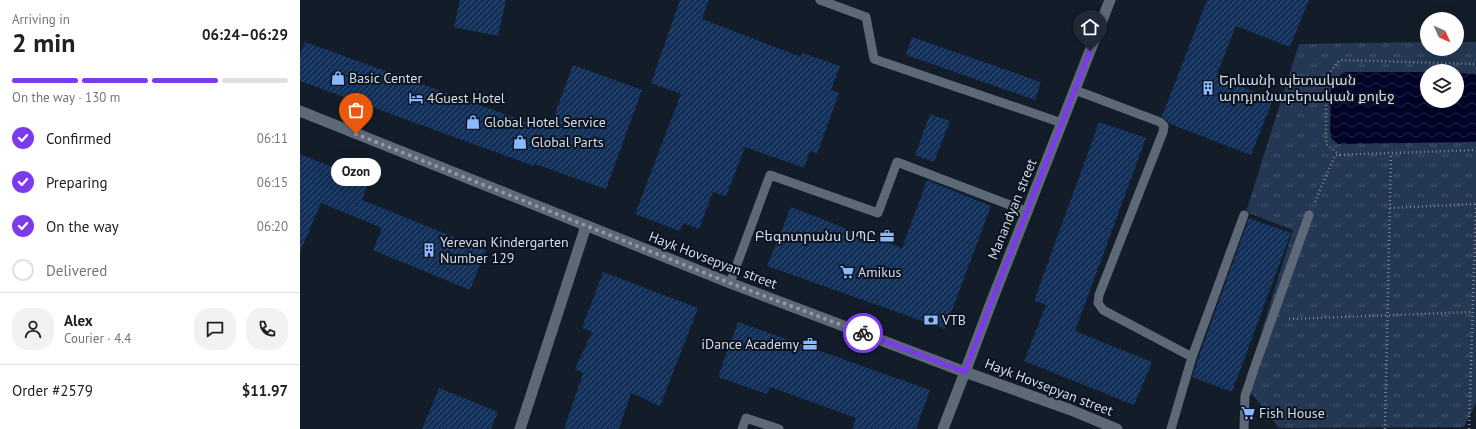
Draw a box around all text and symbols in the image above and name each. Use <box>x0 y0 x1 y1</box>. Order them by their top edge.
pin <box>1073 10 1107 51</box>
text: Arriving in <box>12 11 70 28</box>
north arrow <box>1420 12 1464 56</box>
map controls <box>1420 12 1464 108</box>
icon: home <box>1079 16 1101 38</box>
text: 06:24–06:29 <box>202 25 288 44</box>
text: 2 min <box>12 26 75 59</box>
button: layers <box>1420 64 1464 108</box>
place label: Basic Center <box>349 69 422 87</box>
shop icon: Basic Center <box>330 70 346 86</box>
place label: Երևանի պետական արդյունաբերական քոլեջ <box>1219 71 1394 105</box>
building icon: Երևանի պետական արդյունաբերական քոլեջ <box>1200 80 1216 96</box>
text: On the way · 130 m <box>12 89 120 106</box>
place label: 4Guest Hotel <box>427 89 505 107</box>
hotel icon: 4Guest Hotel <box>408 90 424 106</box>
pin <box>339 93 373 134</box>
icon: bag <box>345 99 367 121</box>
place label: Global Hotel Service <box>484 113 606 131</box>
shop icon: Global Hotel Service <box>465 114 481 130</box>
icon: check <box>12 127 34 149</box>
text: Confirmed <box>46 129 111 148</box>
text: 06:11 <box>257 130 288 147</box>
place label: Global Parts <box>531 133 604 151</box>
shop icon: Global Parts <box>512 134 528 150</box>
street label: Manandyan street <box>984 156 1040 262</box>
callout: Ozon <box>331 158 381 186</box>
text: Ozon <box>342 163 370 180</box>
icon: check <box>12 171 34 193</box>
text: Preparing <box>46 173 108 192</box>
text: 06:15 <box>257 174 288 191</box>
icon: check <box>12 215 34 237</box>
text: On the way <box>46 217 119 236</box>
text: 06:20 <box>257 218 288 235</box>
street label: Hayk Hovsepyan street <box>646 227 780 293</box>
place label: Բեգոտրանս ՍՊԸ <box>755 227 876 245</box>
office icon: Բեգոտրանս ՍՊԸ <box>879 228 895 244</box>
place label: Yerevan Kindergarten Number 129 <box>440 233 569 267</box>
building icon: Yerevan Kindergarten Number 129 <box>421 242 437 258</box>
text: Delivered <box>46 261 107 280</box>
place label: Amikus <box>858 263 902 281</box>
supermarket icon: Amikus <box>839 264 855 280</box>
button: person <box>12 308 54 350</box>
button: chat <box>194 308 236 350</box>
button: phone <box>246 308 288 350</box>
text: Alex <box>64 311 93 330</box>
place label: VTB <box>941 311 966 329</box>
bank icon: VTB <box>923 312 939 328</box>
courier <box>843 313 883 353</box>
icon: bike <box>852 322 874 344</box>
text: Courier · 4.4 <box>64 330 131 347</box>
place label: iDance Academy <box>701 335 799 353</box>
office icon: iDance Academy <box>802 336 818 352</box>
street label: Hayk Hovsepyan street <box>982 354 1116 420</box>
text: Order #2579 <box>12 381 93 400</box>
text: $11.97 <box>242 381 288 400</box>
place label: Fish House <box>1259 404 1325 422</box>
supermarket icon: Fish House <box>1240 405 1256 421</box>

